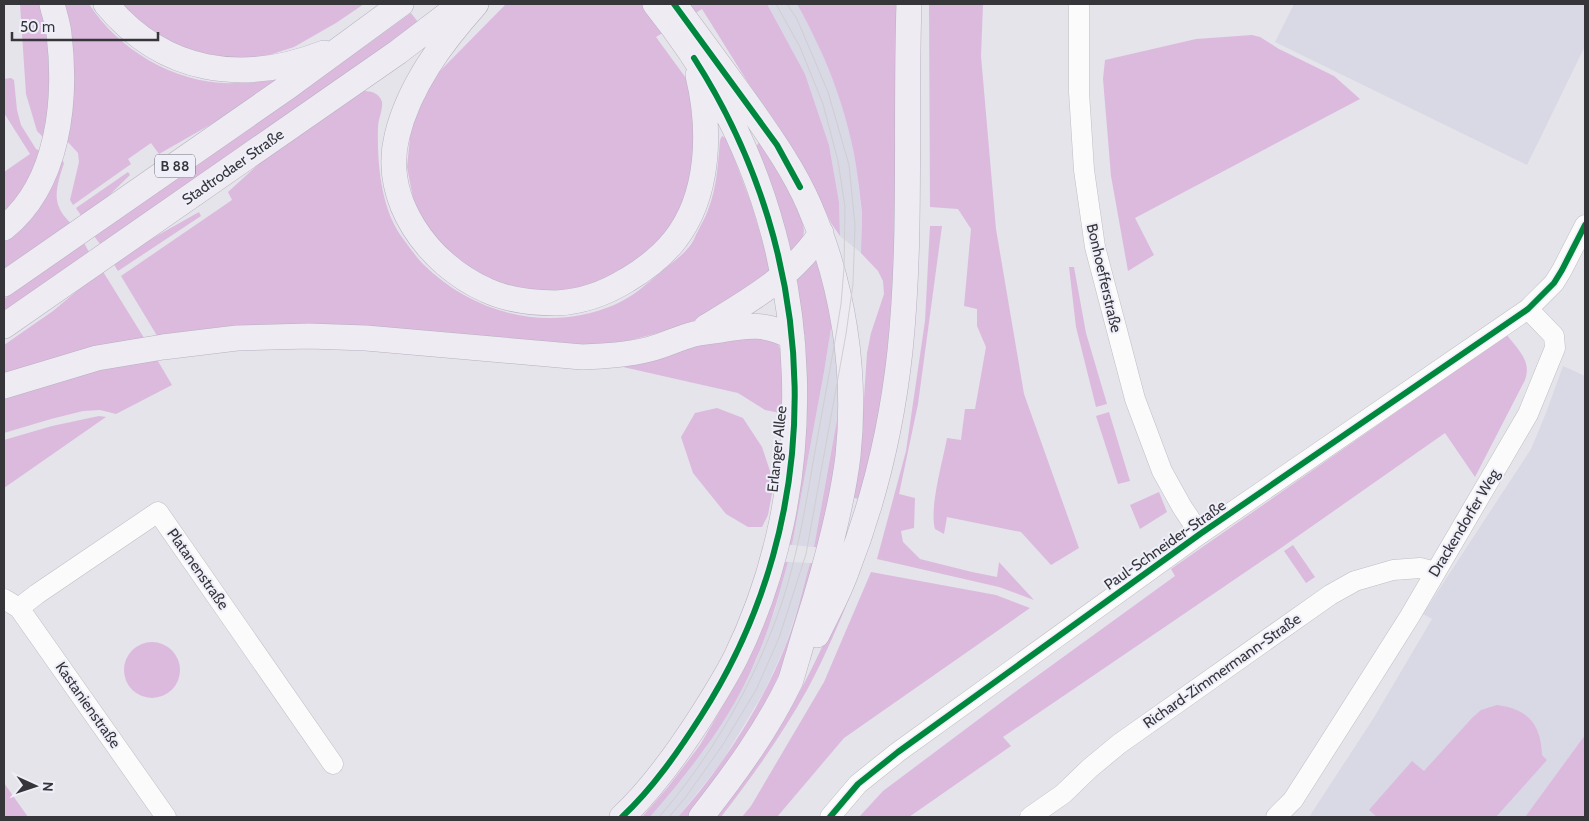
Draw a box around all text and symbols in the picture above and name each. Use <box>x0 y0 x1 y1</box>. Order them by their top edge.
scale bar <box>12 10 159 42</box>
text: 50 m <box>20 18 55 36</box>
street label: Stadtrodaer Straße <box>179 125 288 209</box>
road number: B 88 <box>155 154 195 178</box>
street label: Bonhoefferstraße <box>1083 222 1125 335</box>
street label: Erlanger Allee <box>764 405 791 493</box>
street label: Drackendorfer Weg <box>1425 465 1504 580</box>
street label: Paul-Schneider-Straße <box>1101 496 1230 594</box>
street label: Platanenstraße <box>163 525 233 613</box>
street label: Richard-Zimmermann-Straße <box>1140 609 1305 732</box>
street label: Kastanienstraße <box>52 658 125 752</box>
north arrow <box>10 761 60 811</box>
text: N <box>39 781 57 792</box>

